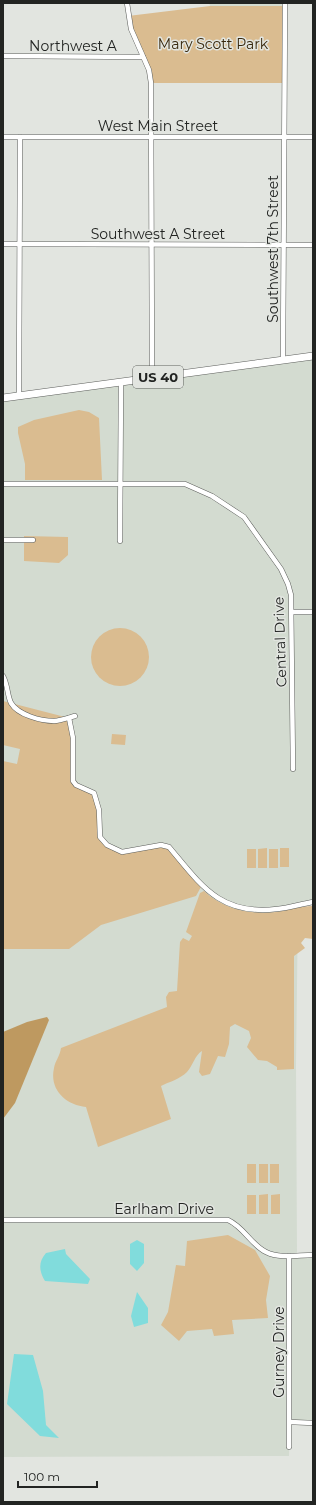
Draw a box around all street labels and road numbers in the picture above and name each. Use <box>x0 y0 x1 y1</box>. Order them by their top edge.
street label: Northwest A <box>29 37 118 55</box>
street label: West Main Street <box>98 117 218 135</box>
street label: Southwest 7th Street <box>264 175 282 323</box>
street label: Southwest A Street <box>91 225 226 243</box>
road number: US 40 <box>133 366 183 388</box>
street label: Central Drive <box>269 596 291 688</box>
street label: Earlham Drive <box>114 1200 214 1218</box>
street label: Gurney Drive <box>270 1306 288 1398</box>

